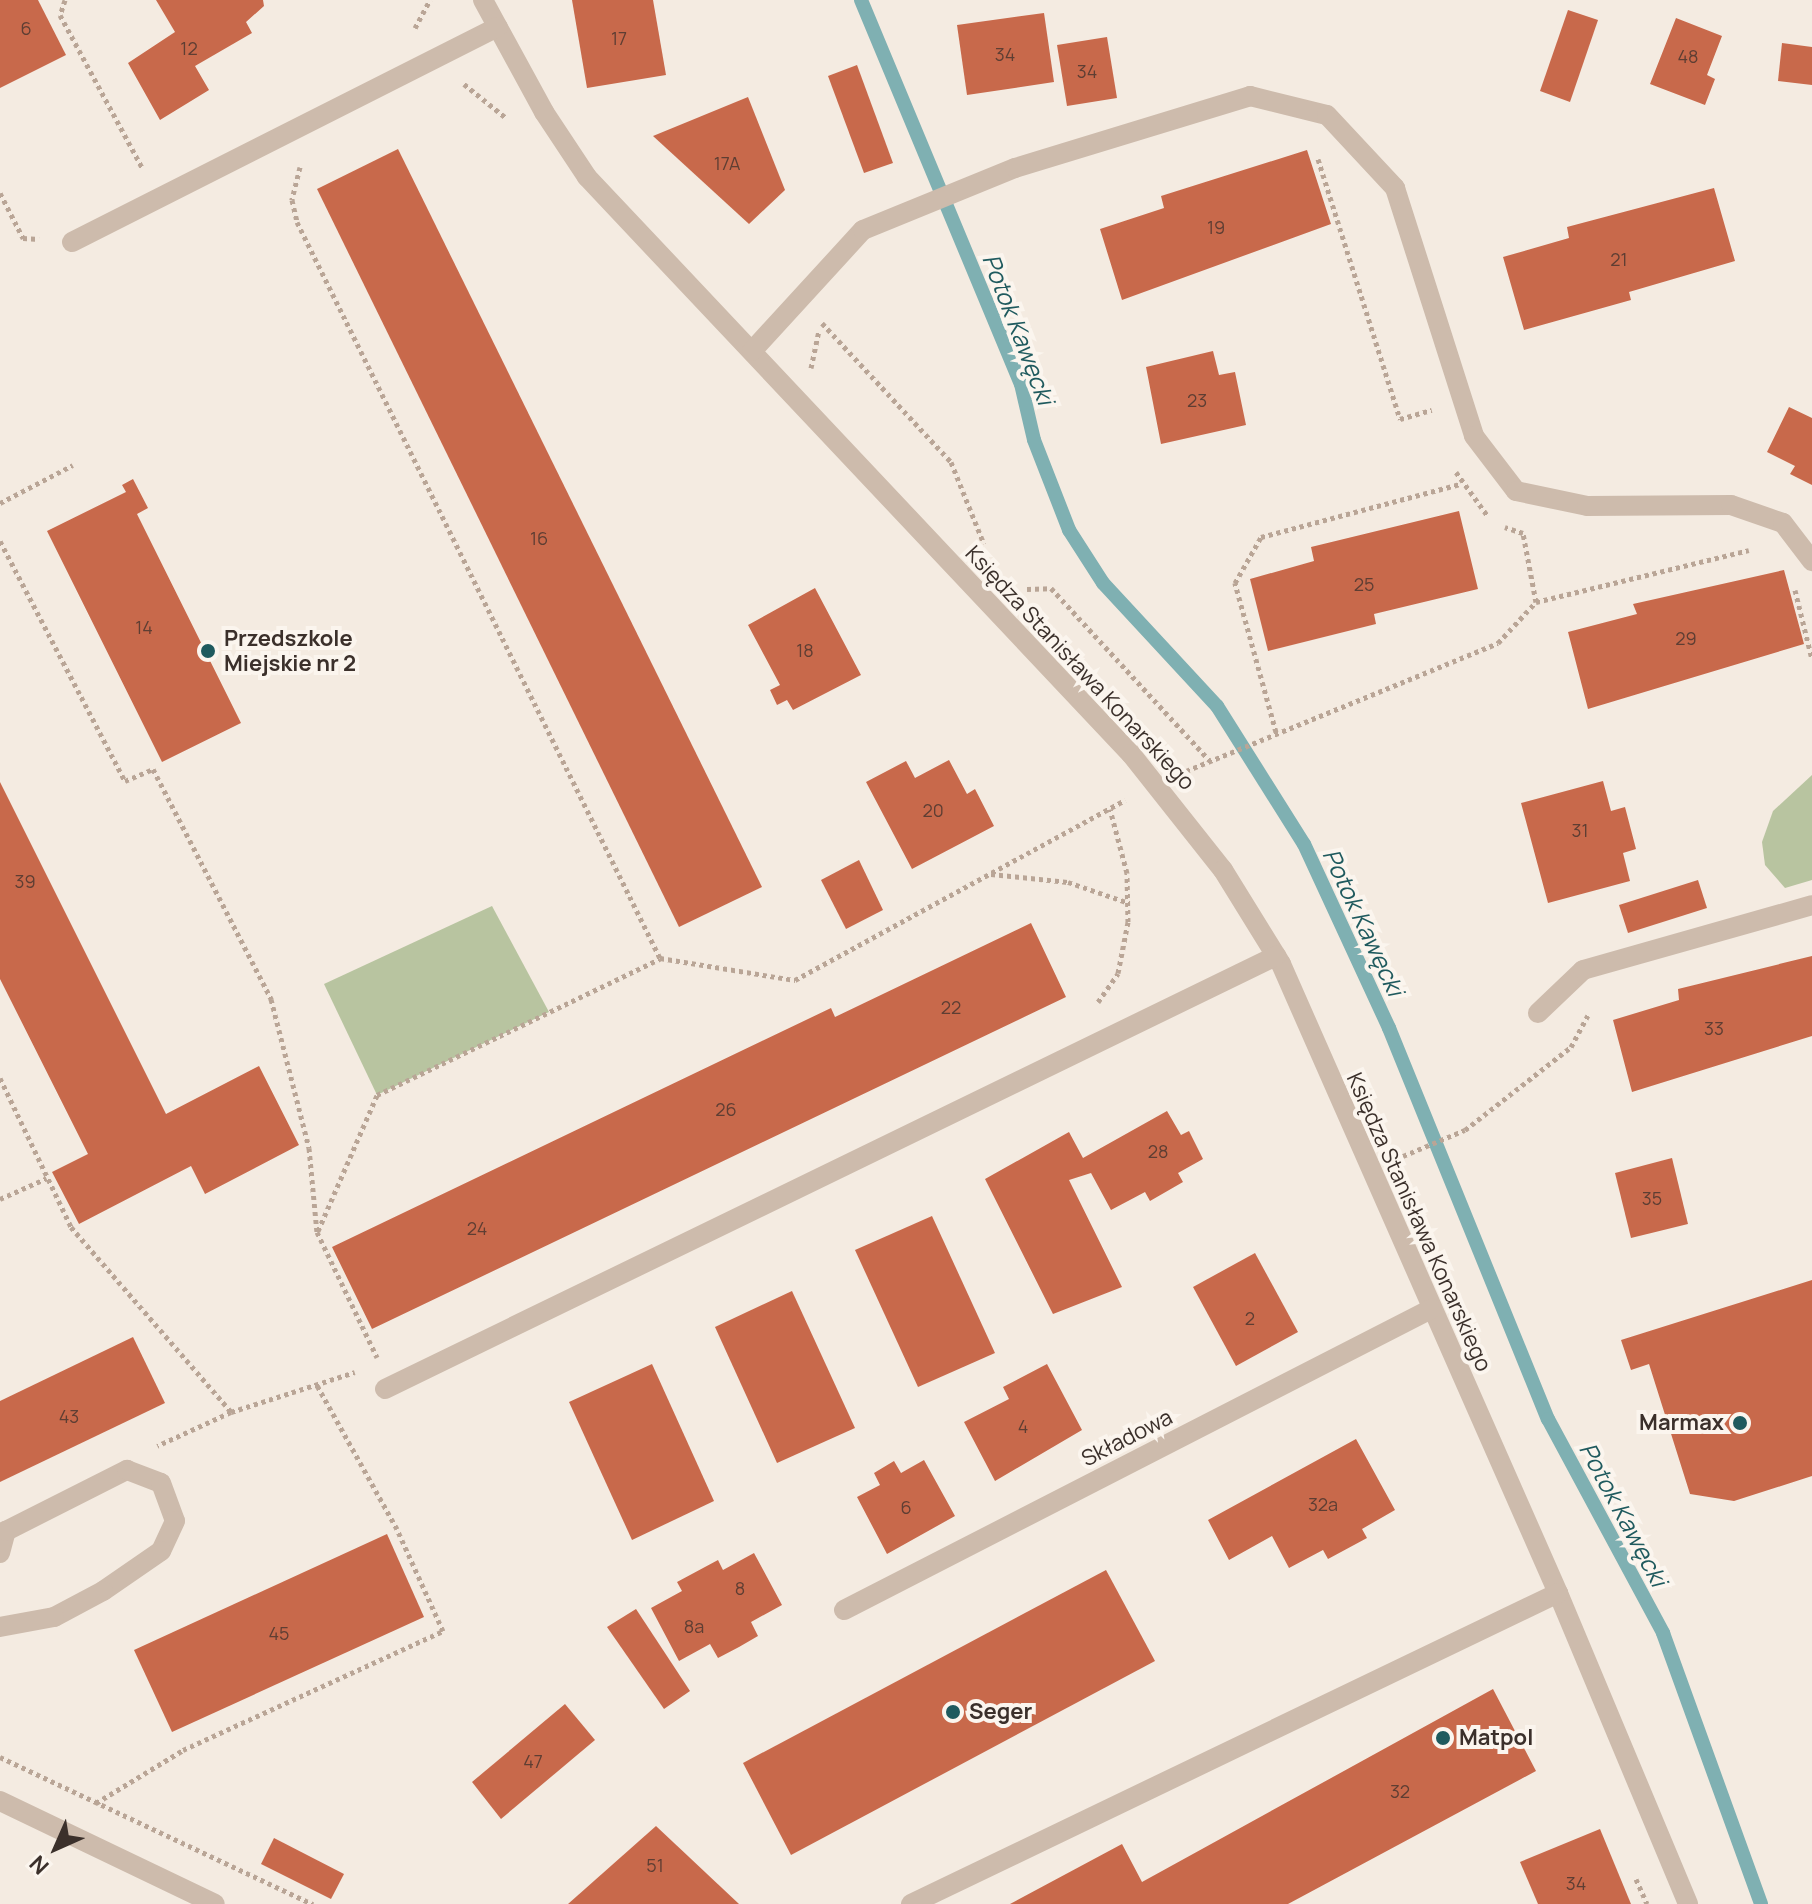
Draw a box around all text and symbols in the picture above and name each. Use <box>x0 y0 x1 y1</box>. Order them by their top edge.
house number: 6 <box>20 17 32 39</box>
house number: 17 <box>611 27 627 49</box>
house number: 12 <box>180 37 198 59</box>
house number: 34 <box>995 43 1015 65</box>
house number: 48 <box>1677 45 1699 67</box>
house number: 34 <box>1077 60 1097 82</box>
house number: 17A <box>714 152 740 174</box>
house number: 19 <box>1207 216 1225 238</box>
house number: 21 <box>1610 248 1628 270</box>
water label: Potok Kawęcki <box>977 250 1061 408</box>
house number: 23 <box>1187 389 1207 411</box>
house number: 16 <box>530 527 548 549</box>
street label: Księdza Stanisława Konarskiego <box>960 540 1200 796</box>
house number: 25 <box>1354 573 1374 595</box>
house number: 14 <box>135 616 153 638</box>
place label: Przedszkole Miejskie nr 2 <box>224 625 356 676</box>
house number: 29 <box>1675 627 1697 649</box>
house number: 18 <box>796 639 814 661</box>
marker: Przedszkole Miejskie nr 2 <box>199 642 217 660</box>
house number: 20 <box>922 799 944 821</box>
house number: 31 <box>1572 819 1588 841</box>
water label: Potok Kawęcki <box>1317 844 1411 1000</box>
house number: 39 <box>14 870 36 892</box>
house number: 22 <box>941 996 961 1018</box>
house number: 33 <box>1704 1017 1724 1039</box>
street label: Księdza Stanisława Konarskiego <box>1341 1069 1497 1375</box>
house number: 26 <box>715 1098 737 1120</box>
house number: 28 <box>1148 1140 1168 1162</box>
house number: 35 <box>1642 1187 1662 1209</box>
house number: 24 <box>467 1217 487 1239</box>
house number: 2 <box>1245 1307 1255 1329</box>
street label: Składowa <box>1077 1404 1177 1472</box>
house number: 43 <box>59 1405 79 1427</box>
place label: Marmax <box>1639 1410 1724 1436</box>
marker: Marmax <box>1731 1414 1749 1432</box>
house number: 4 <box>1018 1415 1028 1437</box>
water label: Potok Kawęcki <box>1574 1437 1674 1591</box>
house number: 32a <box>1308 1493 1338 1515</box>
house number: 6 <box>900 1496 912 1518</box>
house number: 8 <box>735 1577 745 1599</box>
house number: 8a <box>684 1615 704 1637</box>
house number: 45 <box>268 1622 290 1644</box>
place label: Seger <box>969 1699 1032 1725</box>
marker: Seger <box>944 1703 962 1721</box>
place label: Matpol <box>1459 1725 1533 1751</box>
marker: Matpol <box>1434 1729 1452 1747</box>
house number: 47 <box>523 1750 543 1772</box>
house number: 32 <box>1390 1780 1410 1802</box>
north arrow <box>16 1808 96 1888</box>
text: N <box>23 1849 55 1881</box>
house number: 51 <box>646 1854 664 1876</box>
house number: 34 <box>1566 1872 1586 1894</box>

